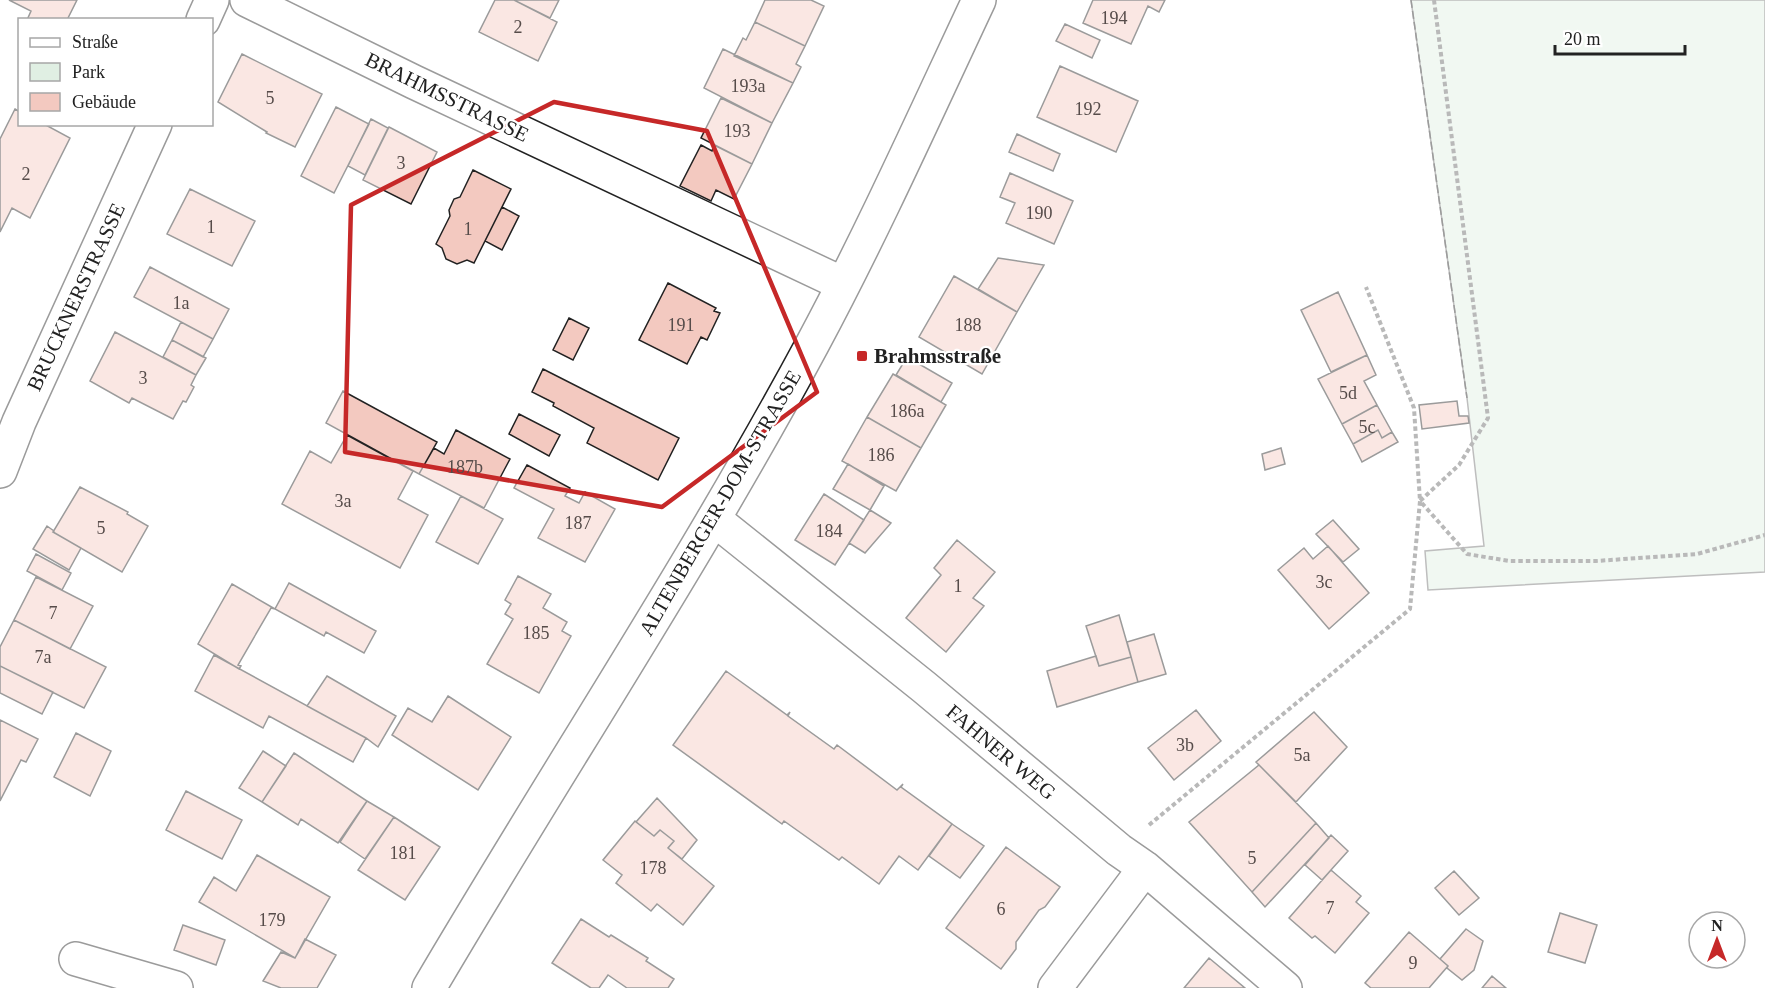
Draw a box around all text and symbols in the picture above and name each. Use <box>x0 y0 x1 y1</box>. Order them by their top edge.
house number: 194 <box>1101 8 1128 28</box>
house number: 2 <box>514 17 523 37</box>
legend <box>18 18 213 126</box>
scale bar <box>1555 18 1686 56</box>
text: 20 m <box>1564 29 1601 49</box>
text: Straße <box>72 32 118 52</box>
street label: BRAHMSSTRASSE <box>361 47 533 147</box>
text: Park <box>72 62 105 82</box>
house number: 193a <box>731 76 766 96</box>
house number: 5 <box>266 88 275 108</box>
text: Gebäude <box>72 92 136 112</box>
house number: 192 <box>1075 99 1102 119</box>
house number: 193 <box>724 121 751 141</box>
house number: 3 <box>397 153 406 173</box>
house number: 2 <box>22 164 31 184</box>
street label: BRUCKNERSTRASSE <box>22 199 130 395</box>
house number: 190 <box>1026 203 1053 223</box>
house number: 1 <box>207 217 216 237</box>
house number: 1 <box>464 219 473 239</box>
house number: 1a <box>173 293 190 313</box>
house number: 191 <box>668 315 695 335</box>
house number: 188 <box>955 315 982 335</box>
place label: Brahmsstraße <box>874 344 1001 368</box>
marker: Brahmsstraße <box>855 349 869 363</box>
street label: ALTENBERGER-DOM-STRASSE <box>634 366 806 640</box>
house number: 3 <box>139 368 148 388</box>
house number: 5d <box>1339 383 1357 403</box>
house number: 186a <box>890 401 925 421</box>
house number: 5c <box>1359 417 1376 437</box>
house number: 186 <box>868 445 895 465</box>
house number: 187b <box>447 457 483 477</box>
house number: 3a <box>335 491 352 511</box>
house number: 187 <box>565 513 592 533</box>
house number: 5 <box>97 518 106 538</box>
house number: 184 <box>816 521 843 541</box>
house number: 3c <box>1316 572 1333 592</box>
house number: 1 <box>954 576 963 596</box>
house number: 7 <box>49 603 58 623</box>
house number: 185 <box>523 623 550 643</box>
house number: 7a <box>35 647 52 667</box>
street label: FAHNER WEG <box>942 699 1060 805</box>
house number: 3b <box>1176 735 1194 755</box>
house number: 5a <box>1294 745 1311 765</box>
house number: 181 <box>390 843 417 863</box>
house number: 5 <box>1248 848 1257 868</box>
house number: 178 <box>640 858 667 878</box>
house number: 7 <box>1326 898 1335 918</box>
house number: 6 <box>997 899 1006 919</box>
house number: 179 <box>259 910 286 930</box>
north arrow <box>1687 910 1747 970</box>
text: N <box>1711 917 1723 934</box>
house number: 9 <box>1409 953 1418 973</box>

